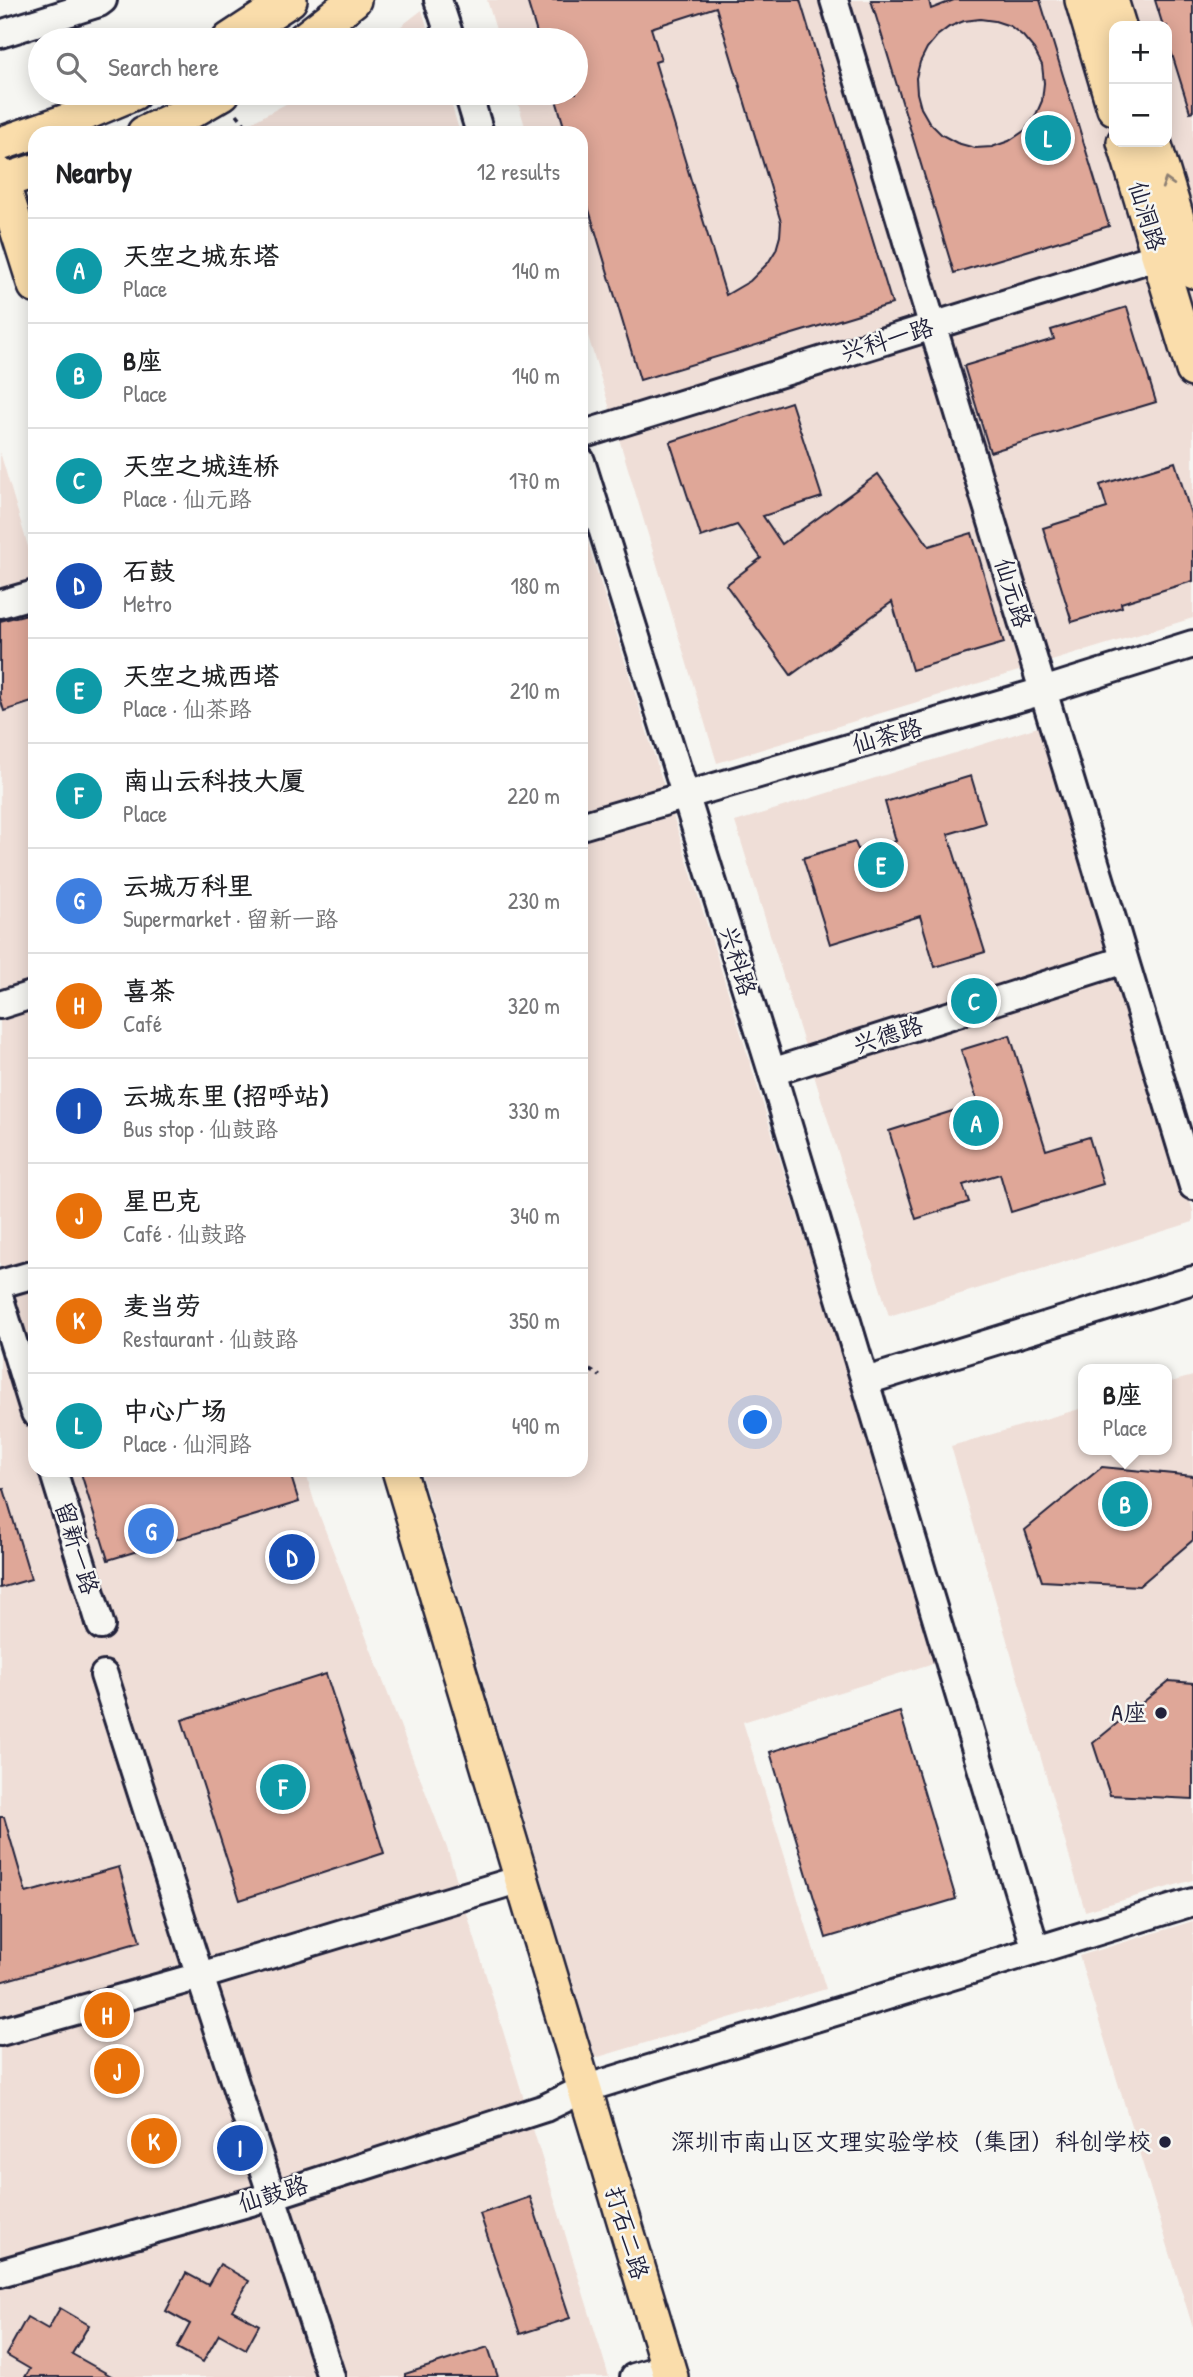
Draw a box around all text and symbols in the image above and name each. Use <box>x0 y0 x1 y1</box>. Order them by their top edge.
map controls <box>1109 21 1172 147</box>
button: + <box>1109 21 1172 84</box>
search box <box>28 28 588 105</box>
icon: search <box>52 48 90 86</box>
text: Search here <box>108 49 219 84</box>
button: − <box>1109 84 1172 147</box>
pin: L <box>1025 112 1071 164</box>
text: Nearby <box>56 152 132 192</box>
text: 12 results <box>477 156 560 187</box>
street label: 仙洞路 <box>1122 177 1174 255</box>
one-way arrow <box>1160 177 1175 189</box>
text: 天空之城东塔 <box>123 238 279 273</box>
text: A <box>73 255 85 286</box>
text: 140 m <box>512 255 560 286</box>
text: Place <box>123 273 167 304</box>
street label: 兴科一路 <box>836 310 937 368</box>
text: B座 <box>123 343 162 378</box>
text: B <box>73 360 85 391</box>
text: 140 m <box>512 360 560 391</box>
text: Place <box>123 378 167 409</box>
text: 天空之城连桥 <box>123 448 279 483</box>
text: C <box>73 465 85 496</box>
text: 170 m <box>509 465 560 496</box>
text: Place · 仙元路 <box>123 483 251 514</box>
text: 石鼓 <box>123 553 175 588</box>
street label: 仙元路 <box>988 554 1040 632</box>
text: D <box>74 570 84 601</box>
text: 180 m <box>510 570 560 601</box>
text: Metro <box>123 588 172 619</box>
text: 天空之城西塔 <box>123 658 279 693</box>
text: E <box>74 675 84 706</box>
text: 210 m <box>510 675 560 706</box>
text: Place · 仙茶路 <box>123 693 251 724</box>
street label: 仙茶路 <box>848 710 926 760</box>
text: 南山云科技大厦 <box>123 763 305 798</box>
text: F <box>75 780 83 811</box>
text: 220 m <box>507 780 560 811</box>
text: Place <box>123 798 167 829</box>
pin: E <box>858 839 904 891</box>
text: 云城万科里 <box>123 868 253 903</box>
text: G <box>73 885 85 916</box>
text: 230 m <box>508 885 560 916</box>
text: Supermarket · 留新一路 <box>123 903 338 934</box>
street label: 兴科路 <box>713 922 765 1000</box>
text: 喜茶 <box>123 973 175 1008</box>
pin: C <box>951 975 997 1027</box>
text: H <box>74 990 84 1021</box>
text: 320 m <box>508 990 560 1021</box>
text: Café <box>123 1008 162 1039</box>
street label: 兴德路 <box>849 1008 927 1060</box>
text: 云城东里 (招呼站) <box>123 1078 329 1113</box>
text: I <box>76 1095 82 1126</box>
text: 330 m <box>508 1095 560 1126</box>
pin: A <box>953 1097 999 1149</box>
text: Bus stop · 仙鼓路 <box>123 1113 278 1144</box>
text: 星巴克 <box>123 1183 201 1218</box>
text: J <box>75 1200 83 1231</box>
text: 340 m <box>510 1200 560 1231</box>
text: Café · 仙鼓路 <box>123 1218 246 1249</box>
text: 麦当劳 <box>123 1288 201 1323</box>
text: K <box>73 1305 85 1336</box>
text: 350 m <box>509 1305 560 1336</box>
text: Restaurant · 仙鼓路 <box>123 1323 298 1354</box>
popup <box>1078 1364 1172 1455</box>
text: B座 <box>1103 1377 1142 1412</box>
text: 中心广场 <box>123 1393 227 1428</box>
your location <box>738 1405 772 1439</box>
text: L <box>75 1410 83 1441</box>
text: 490 m <box>512 1410 560 1441</box>
text: Place <box>1103 1412 1147 1443</box>
text: Place · 仙洞路 <box>123 1428 251 1459</box>
pin: B <box>1102 1478 1148 1530</box>
street label: 留新一路 <box>49 1497 107 1598</box>
pin: G <box>128 1505 174 1557</box>
pin: D <box>269 1531 315 1583</box>
place label: A座 <box>1111 1696 1147 1728</box>
marker: A座 <box>1153 1705 1169 1721</box>
pin: F <box>260 1761 306 1813</box>
pin: H <box>84 1989 130 2041</box>
pin: J <box>94 2045 140 2097</box>
pin: K <box>131 2115 177 2167</box>
pin: I <box>217 2122 263 2174</box>
place label: 深圳市南山区文理实验学校（集团）科创学校 <box>671 2125 1151 2157</box>
marker: 深圳市南山区文理实验学校（集团）科创学校 <box>1157 2134 1173 2150</box>
street label: 仙鼓路 <box>234 2167 312 2219</box>
street label: 打石二路 <box>599 2182 657 2283</box>

